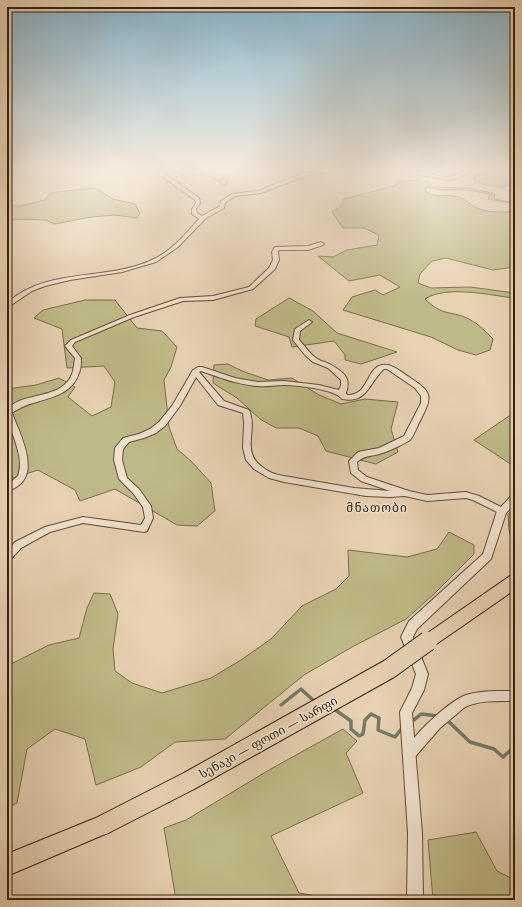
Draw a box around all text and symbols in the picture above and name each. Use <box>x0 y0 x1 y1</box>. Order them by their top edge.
district label: მნათობი <box>346 500 408 515</box>
street label: სენაკი — ფოთი — სარფი <box>196 693 340 781</box>

